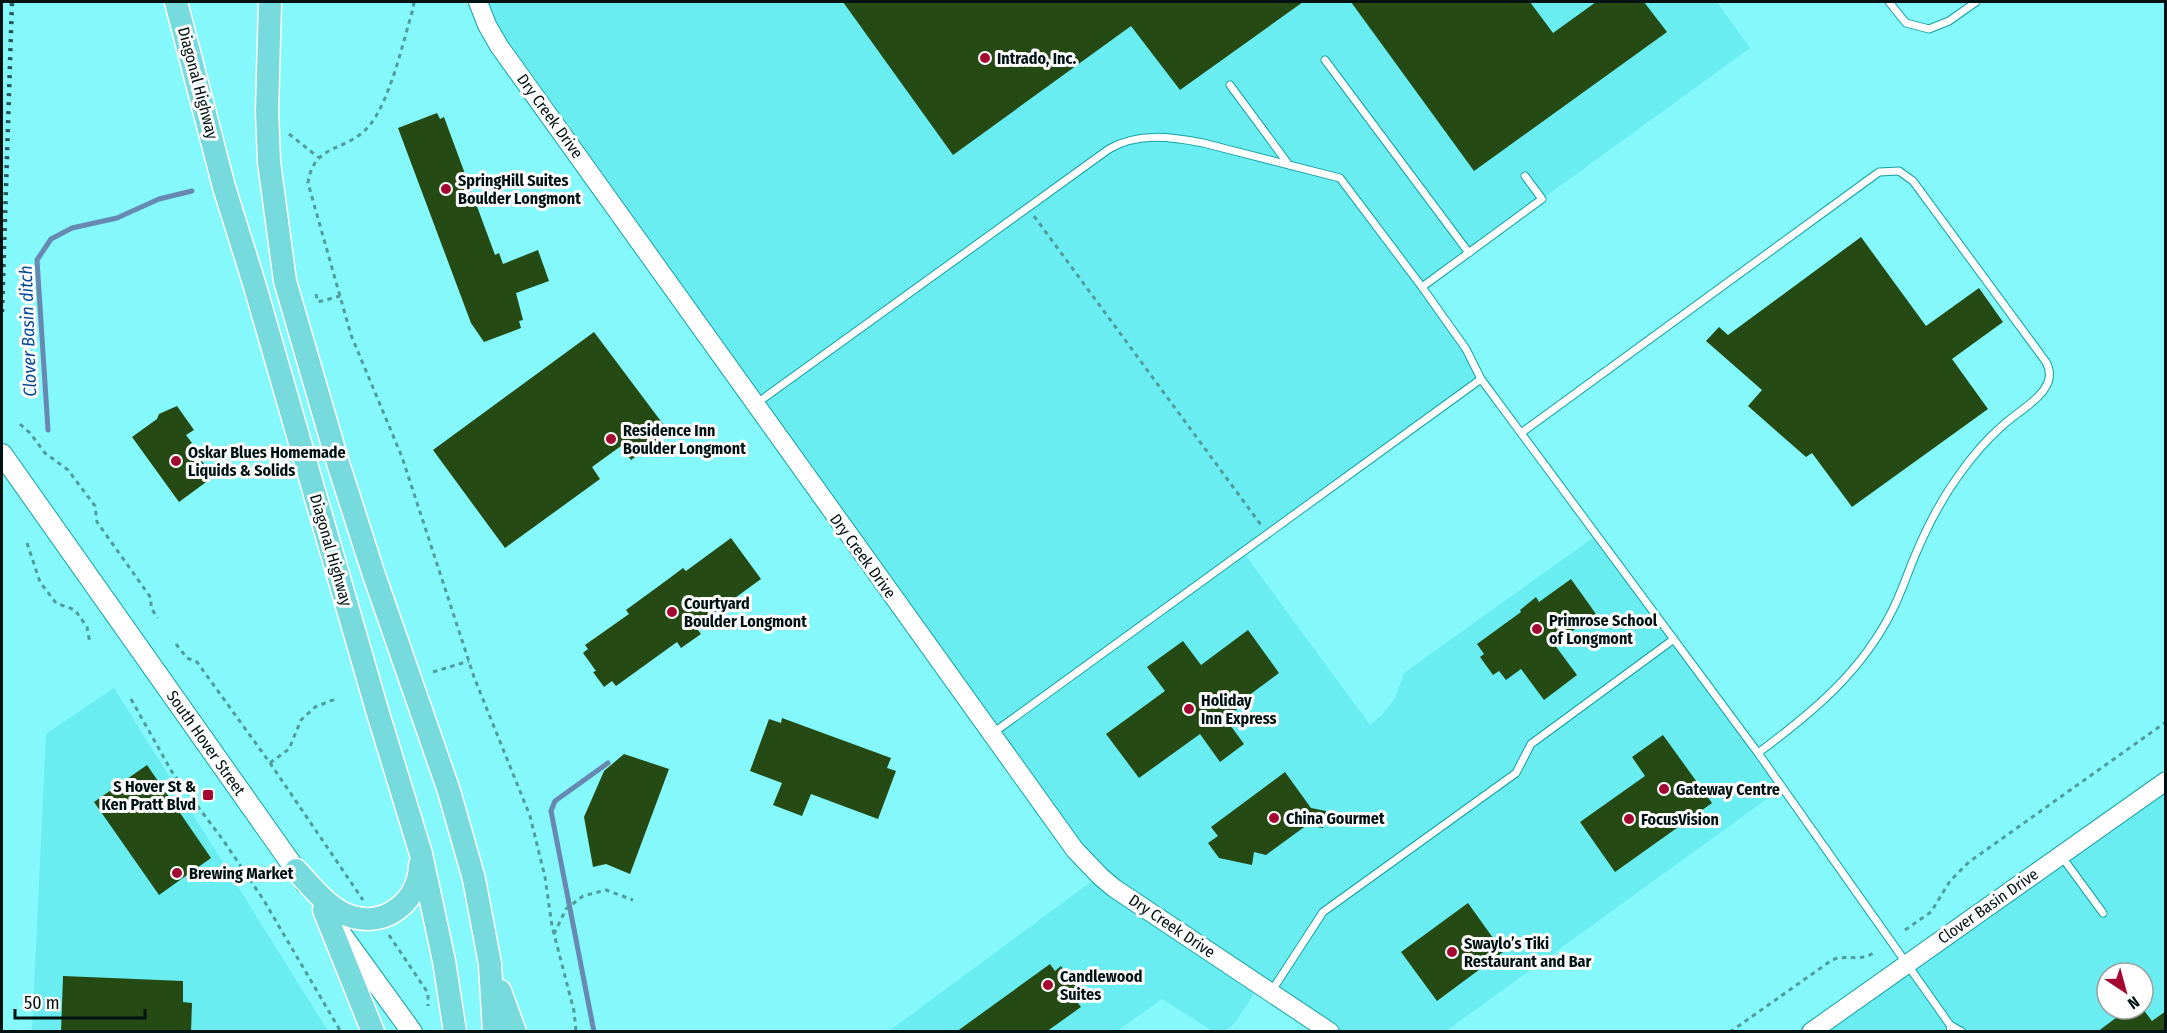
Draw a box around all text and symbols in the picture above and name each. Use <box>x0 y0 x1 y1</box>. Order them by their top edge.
street label: Diagonal Highway <box>174 25 222 142</box>
place label: Intrado, Inc. <box>997 49 1077 68</box>
marker: Intrado, Inc. <box>978 51 992 65</box>
street label: Dry Creek Drive <box>513 70 587 162</box>
place label: SpringHill Suites Boulder Longmont <box>458 171 581 208</box>
marker: SpringHill Suites Boulder Longmont <box>439 182 453 196</box>
water label: Clover Basin ditch <box>15 265 41 397</box>
place label: Residence Inn Boulder Longmont <box>623 421 746 458</box>
marker: Residence Inn Boulder Longmont <box>604 432 618 446</box>
place label: Oskar Blues Homemade Liquids & Solids <box>188 443 346 480</box>
marker: Oskar Blues Homemade Liquids & Solids <box>169 454 183 468</box>
street label: Diagonal Highway <box>306 492 356 609</box>
street label: Dry Creek Drive <box>826 510 900 602</box>
place label: Courtyard Boulder Longmont <box>684 594 807 631</box>
marker: Courtyard Boulder Longmont <box>665 605 679 619</box>
place label: Primrose School of Longmont <box>1549 611 1658 648</box>
marker: Primrose School of Longmont <box>1530 622 1544 636</box>
street label: South Hover Street <box>163 687 250 800</box>
place label: Holiday Inn Express <box>1201 691 1277 728</box>
marker: Holiday Inn Express <box>1182 702 1196 716</box>
place label: S Hover St & Ken Pratt Blvd <box>102 777 196 814</box>
place label: Gateway Centre <box>1676 780 1780 799</box>
marker: Gateway Centre <box>1657 782 1671 796</box>
marker: S Hover St & Ken Pratt Blvd <box>201 788 215 802</box>
place label: China Gourmet <box>1286 809 1385 828</box>
place label: FocusVision <box>1641 810 1719 829</box>
marker: China Gourmet <box>1267 811 1281 825</box>
marker: FocusVision <box>1622 812 1636 826</box>
place label: Brewing Market <box>189 864 294 883</box>
street label: Clover Basin Drive <box>1934 864 2042 948</box>
marker: Brewing Market <box>170 866 184 880</box>
street label: Dry Creek Drive <box>1125 890 1219 962</box>
place label: Swaylo’s Tiki Restaurant and Bar <box>1464 934 1592 971</box>
marker: Swaylo’s Tiki Restaurant and Bar <box>1445 945 1459 959</box>
north arrow <box>2095 961 2155 1021</box>
place label: Candlewood Suites <box>1060 967 1142 1004</box>
marker: Candlewood Suites <box>1041 978 1055 992</box>
scale bar <box>15 982 146 1020</box>
text: 50 m <box>24 992 60 1014</box>
text: N <box>2124 992 2143 1013</box>

